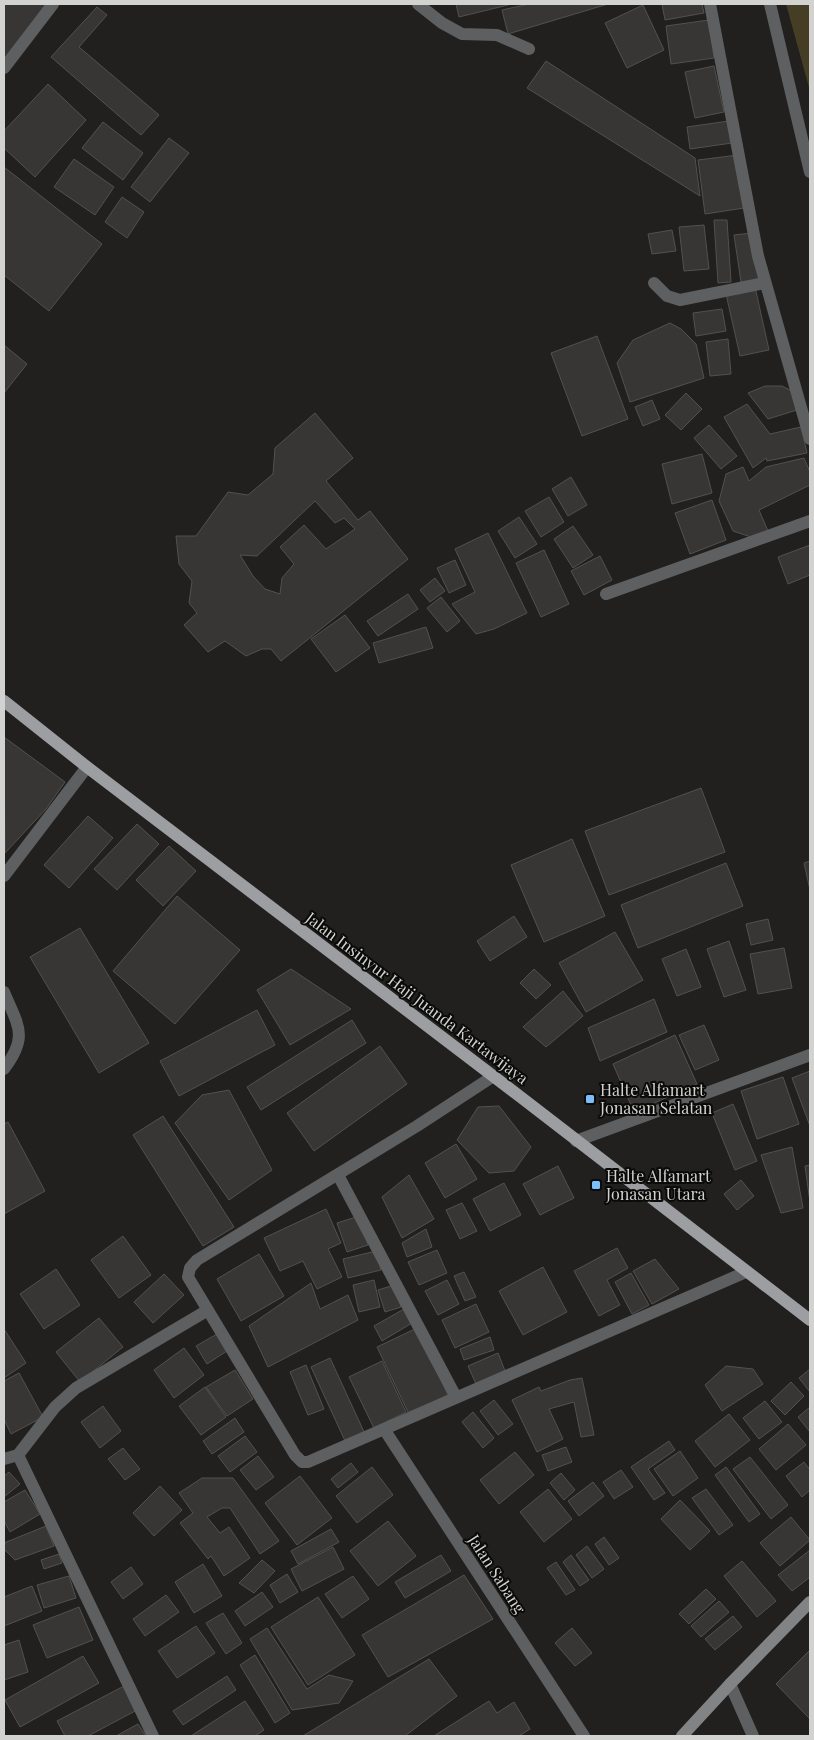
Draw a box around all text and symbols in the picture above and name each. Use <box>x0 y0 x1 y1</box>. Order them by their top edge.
street label: Jalan Insinyur Haji Juanda Kartawijaya <box>301 906 533 1088</box>
place label: Halte Alfamart Jonasan Selatan <box>599 1079 713 1118</box>
marker: Halte Alfamart Jonasan Selatan <box>584 1093 596 1105</box>
place label: Halte Alfamart Jonasan Utara <box>605 1165 711 1204</box>
marker: Halte Alfamart Jonasan Utara <box>590 1179 602 1191</box>
street label: Jalan Sabang <box>463 1529 531 1618</box>

